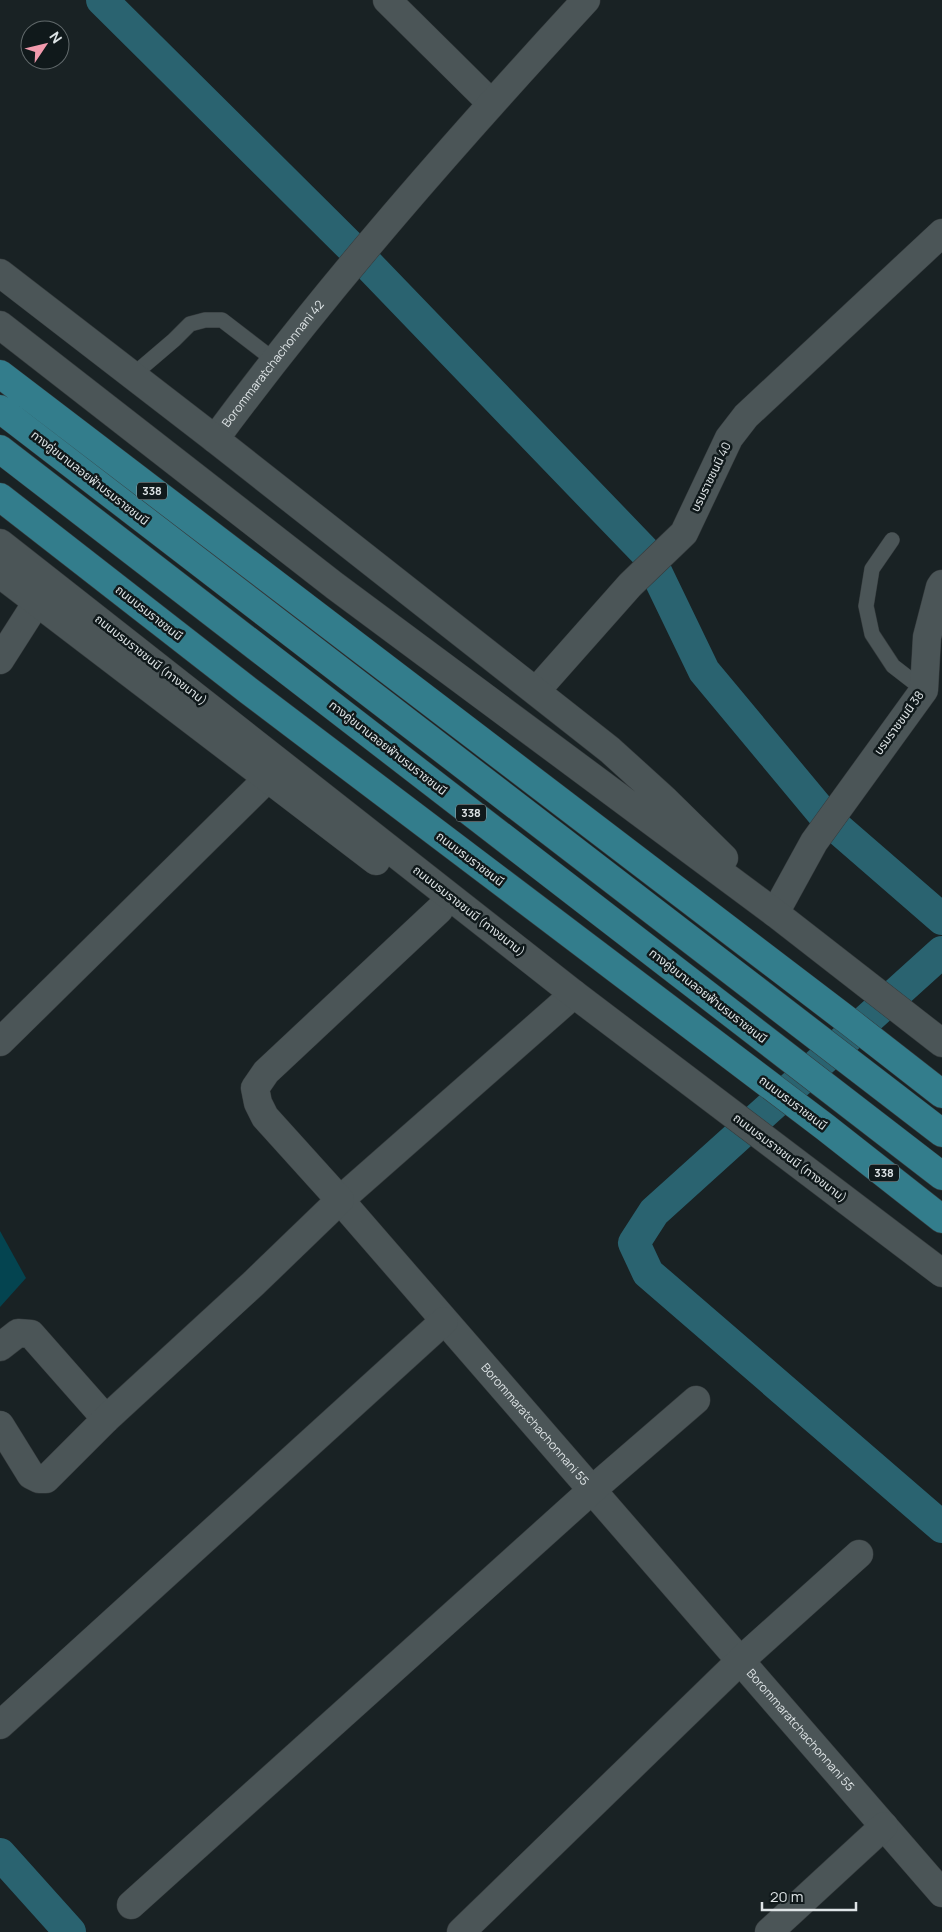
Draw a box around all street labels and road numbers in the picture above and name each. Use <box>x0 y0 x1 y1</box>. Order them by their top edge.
street label: Borommaratchachonnani 42 <box>218 296 328 430</box>
street label: ทางคู่ขนานลอยฟ้าบรมราชชนนี <box>28 426 153 529</box>
street label: บรมราชชนนี 40 <box>686 439 735 515</box>
road number: 338 <box>137 482 167 500</box>
street label: ถนนบรมราชชนนี <box>112 581 186 644</box>
street label: ถนนบรมราชชนนี (ทางขนาน) <box>92 610 211 709</box>
street label: บรมราชชนนี 38 <box>870 687 928 758</box>
street label: ทางคู่ขนานลอยฟ้าบรมราชชนนี <box>326 696 451 799</box>
road number: 338 <box>456 804 486 821</box>
street label: ถนนบรมราชชนนี <box>433 827 508 890</box>
street label: ถนนบรมราชชนนี (ทางขนาน) <box>410 861 529 960</box>
street label: ทางคู่ขนานลอยฟ้าบรมราชชนนี <box>646 944 771 1047</box>
street label: ถนนบรมราชชนนี <box>756 1071 831 1134</box>
street label: ถนนบรมราชชนนี (ทางขนาน) <box>730 1109 851 1206</box>
road number: 338 <box>869 1164 899 1182</box>
street label: Borommaratchachonnani 55 <box>477 1359 593 1489</box>
street label: Borommaratchachonnani 55 <box>743 1665 859 1795</box>

